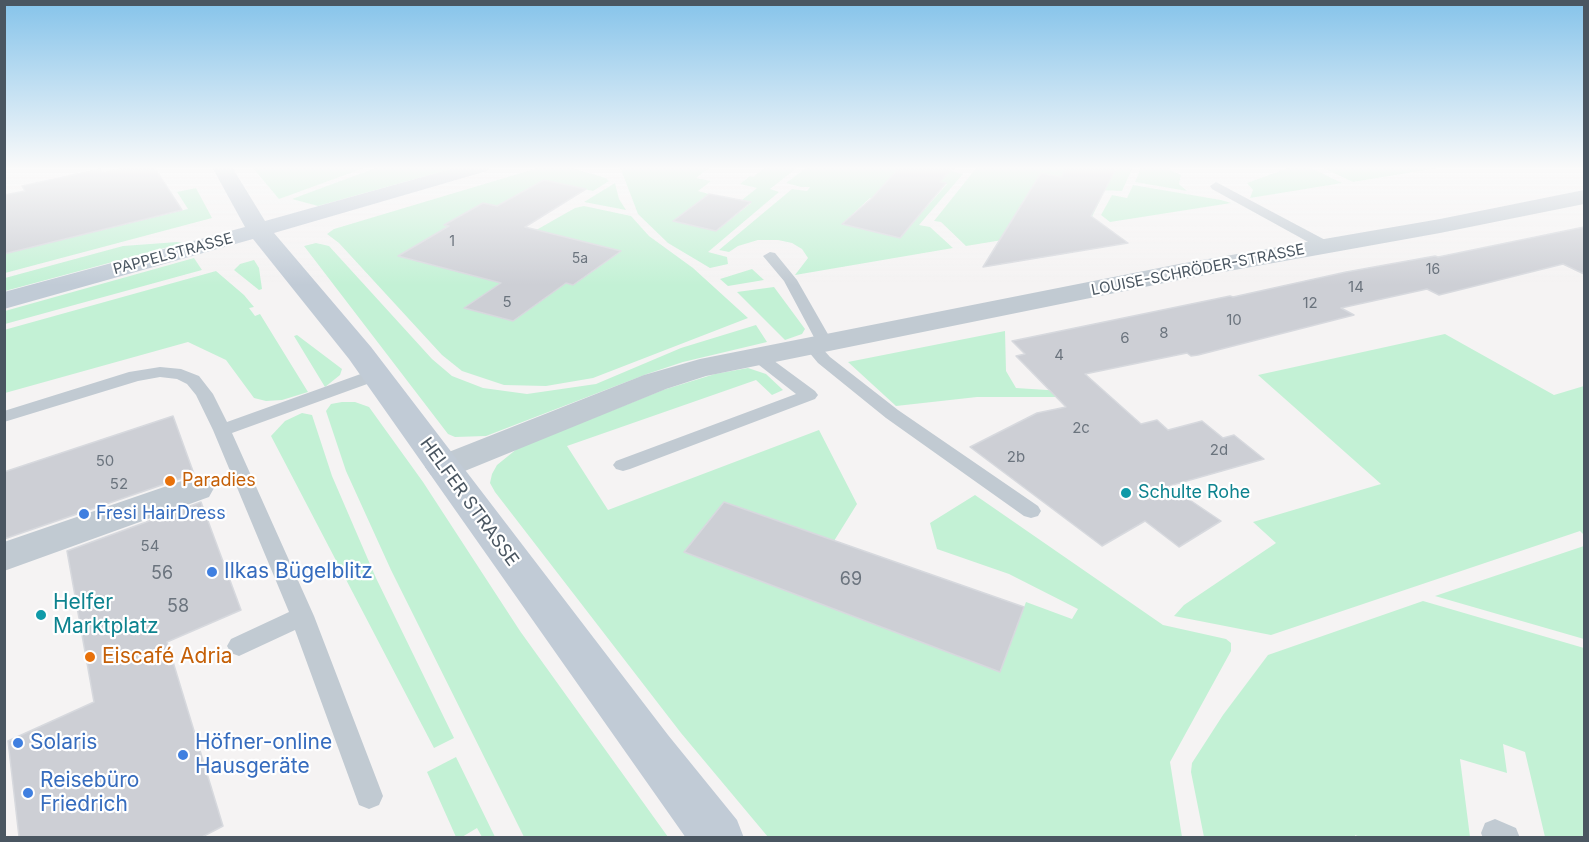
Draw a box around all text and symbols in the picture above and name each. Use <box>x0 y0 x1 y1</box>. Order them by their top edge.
street label: PAPPELSTRASSE <box>111 229 235 279</box>
house number: 1 <box>449 234 455 250</box>
street label: LOUISE-SCHRÖDER-STRASSE <box>1090 240 1306 300</box>
house number: 5a <box>572 251 588 267</box>
house number: 16 <box>1426 262 1440 278</box>
house number: 14 <box>1348 278 1364 296</box>
house number: 5 <box>502 293 512 311</box>
house number: 12 <box>1302 294 1318 312</box>
house number: 10 <box>1226 311 1242 329</box>
house number: 8 <box>1159 324 1169 342</box>
house number: 6 <box>1120 329 1130 347</box>
house number: 4 <box>1054 346 1064 364</box>
house number: 2c <box>1072 419 1090 437</box>
street label: HELFER STRASSE <box>415 434 523 570</box>
house number: 2d <box>1210 441 1228 459</box>
house number: 2b <box>1007 448 1025 466</box>
house number: 50 <box>96 452 114 470</box>
place label: Paradies <box>182 470 256 492</box>
marker: Paradies <box>163 474 177 488</box>
house number: 52 <box>110 475 128 493</box>
place label: Schulte Rohe <box>1138 482 1250 504</box>
marker: Schulte Rohe <box>1119 486 1133 500</box>
place label: Fresi HairDress <box>96 503 226 525</box>
marker: Fresi HairDress <box>77 507 91 521</box>
house number: 54 <box>141 537 159 555</box>
place label: Ilkas Bügelblitz <box>224 559 373 585</box>
house number: 56 <box>151 563 173 585</box>
marker: Ilkas Bügelblitz <box>205 565 219 579</box>
house number: 69 <box>840 569 862 591</box>
place label: Helfer Marktplatz <box>53 590 159 640</box>
house number: 58 <box>167 596 189 618</box>
marker: Helfer Marktplatz <box>34 608 48 622</box>
place label: Eiscafé Adria <box>102 644 233 670</box>
marker: Eiscafé Adria <box>83 650 97 664</box>
place label: Solaris <box>30 730 97 756</box>
place label: Höfner-online Hausgeräte <box>195 730 332 780</box>
marker: Solaris <box>11 736 25 750</box>
marker: Höfner-online Hausgeräte <box>176 748 190 762</box>
place label: Reisebüro Friedrich <box>40 768 139 818</box>
marker: Reisebüro Friedrich <box>21 786 35 800</box>

